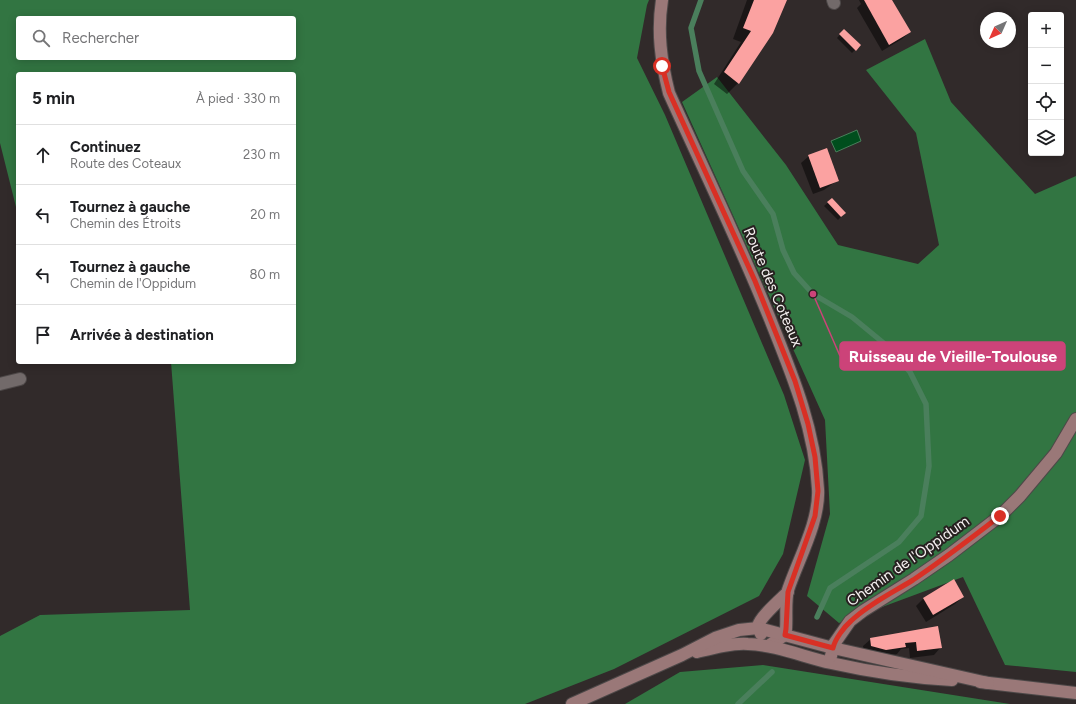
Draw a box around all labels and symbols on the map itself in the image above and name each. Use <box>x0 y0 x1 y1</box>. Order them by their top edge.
north arrow <box>980 12 1016 48</box>
route start <box>653 57 671 75</box>
street label: Route des Coteaux <box>740 224 806 350</box>
callout: Ruisseau de Vieille-Toulouse <box>840 342 1065 370</box>
text: Ruisseau de Vieille-Toulouse <box>849 347 1057 366</box>
route end <box>991 507 1009 525</box>
street label: Chemin de l'Oppidum <box>843 512 973 610</box>

